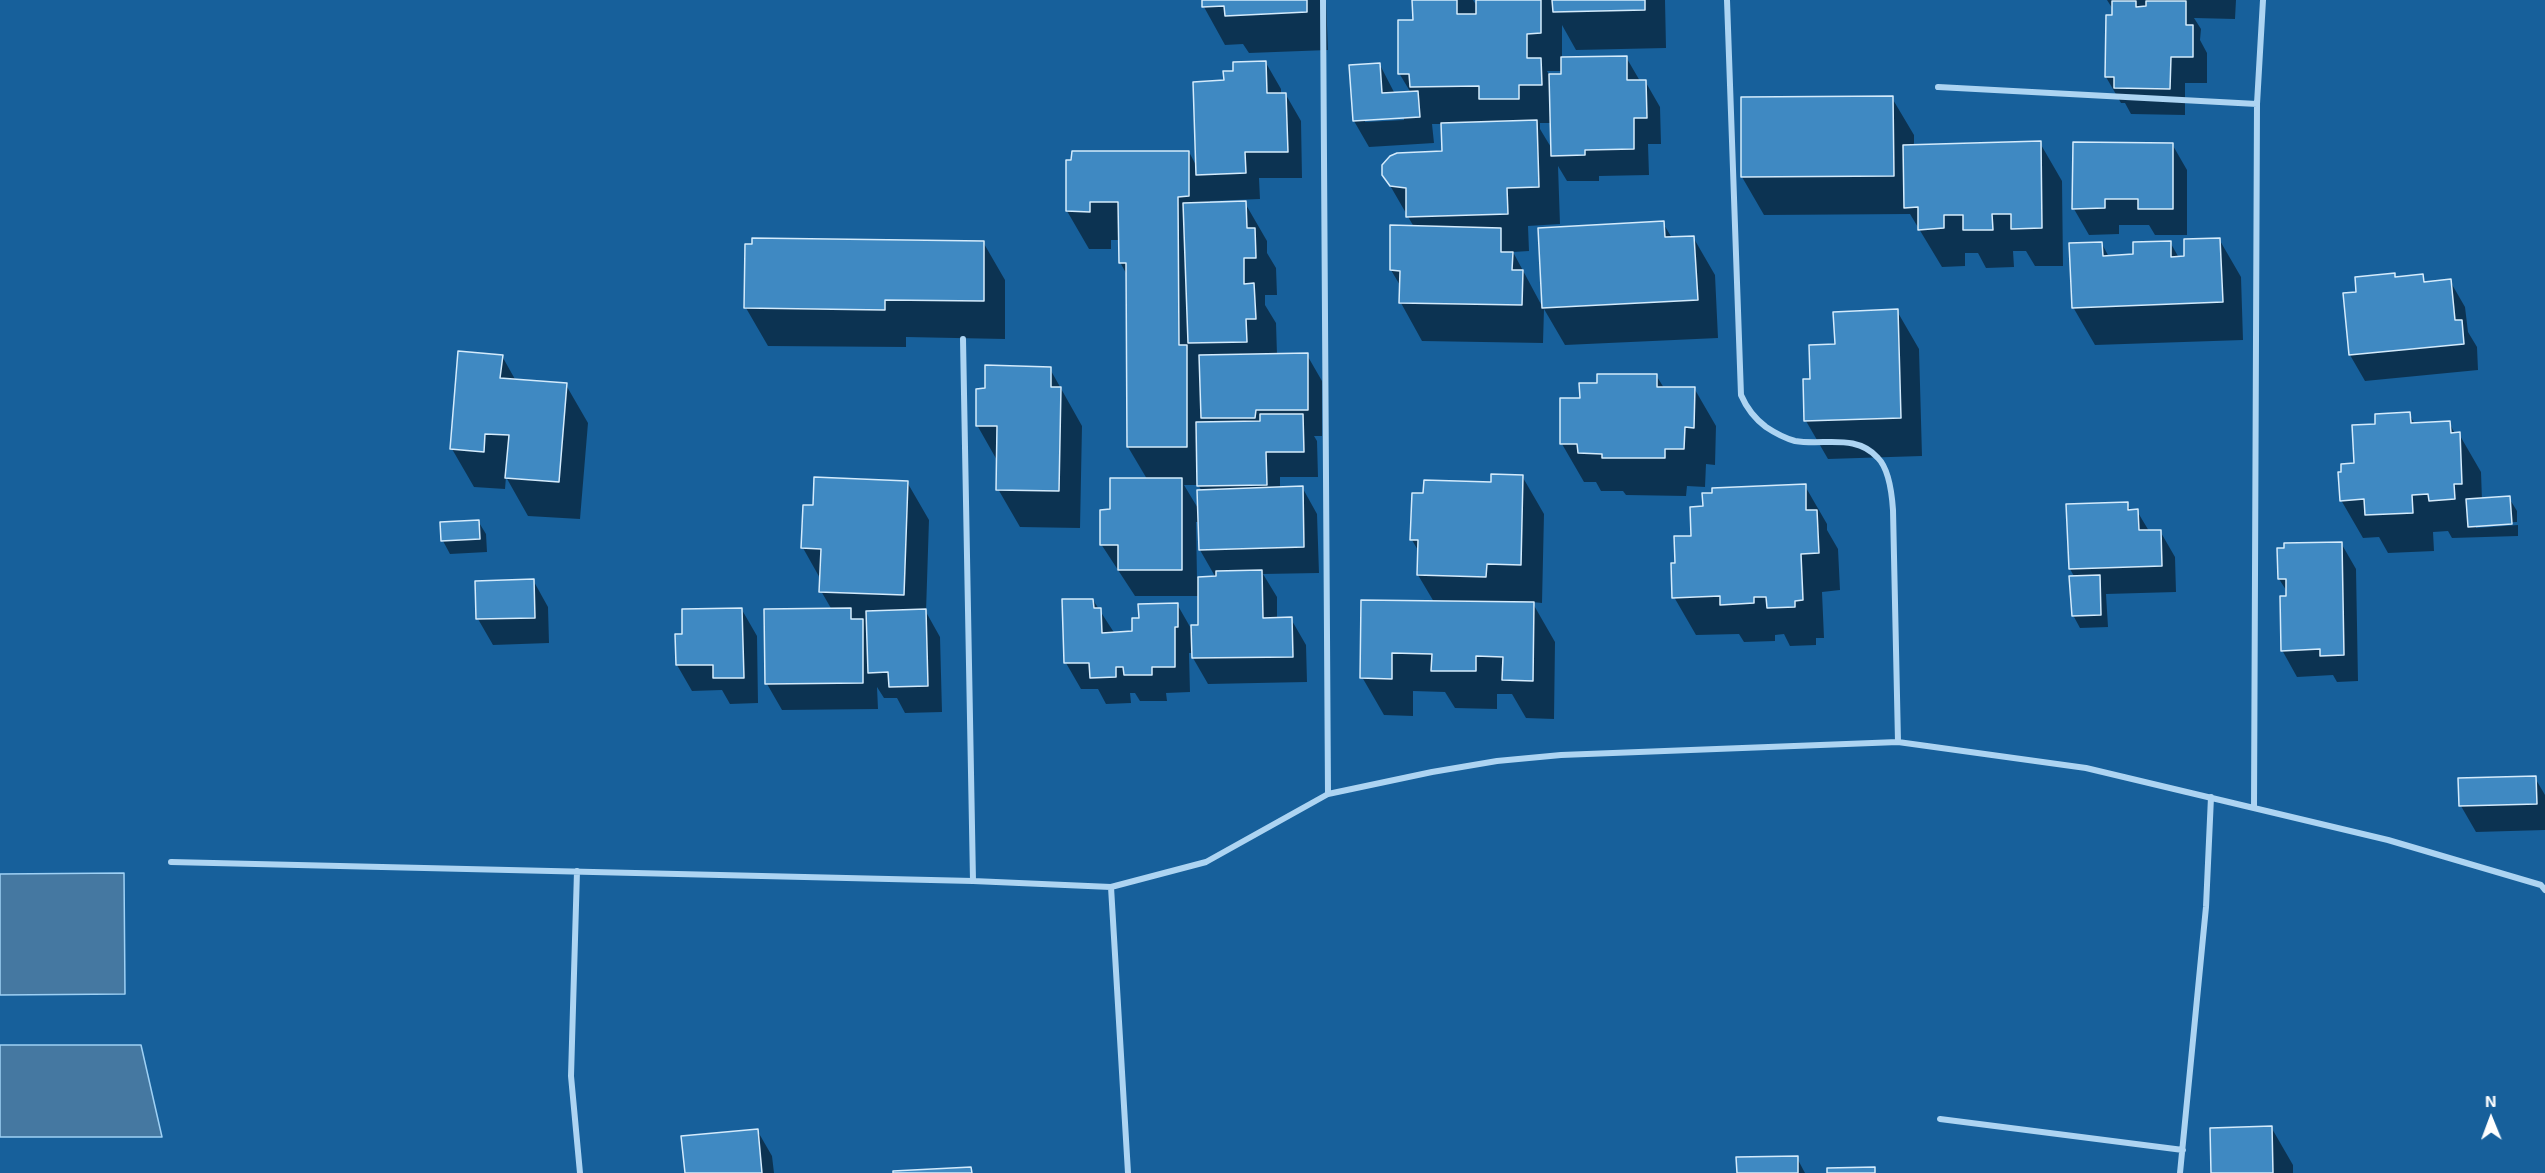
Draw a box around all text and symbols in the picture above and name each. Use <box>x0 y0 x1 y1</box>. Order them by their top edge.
north arrow <box>2461 1089 2521 1149</box>
text: N <box>2485 1091 2497 1110</box>

